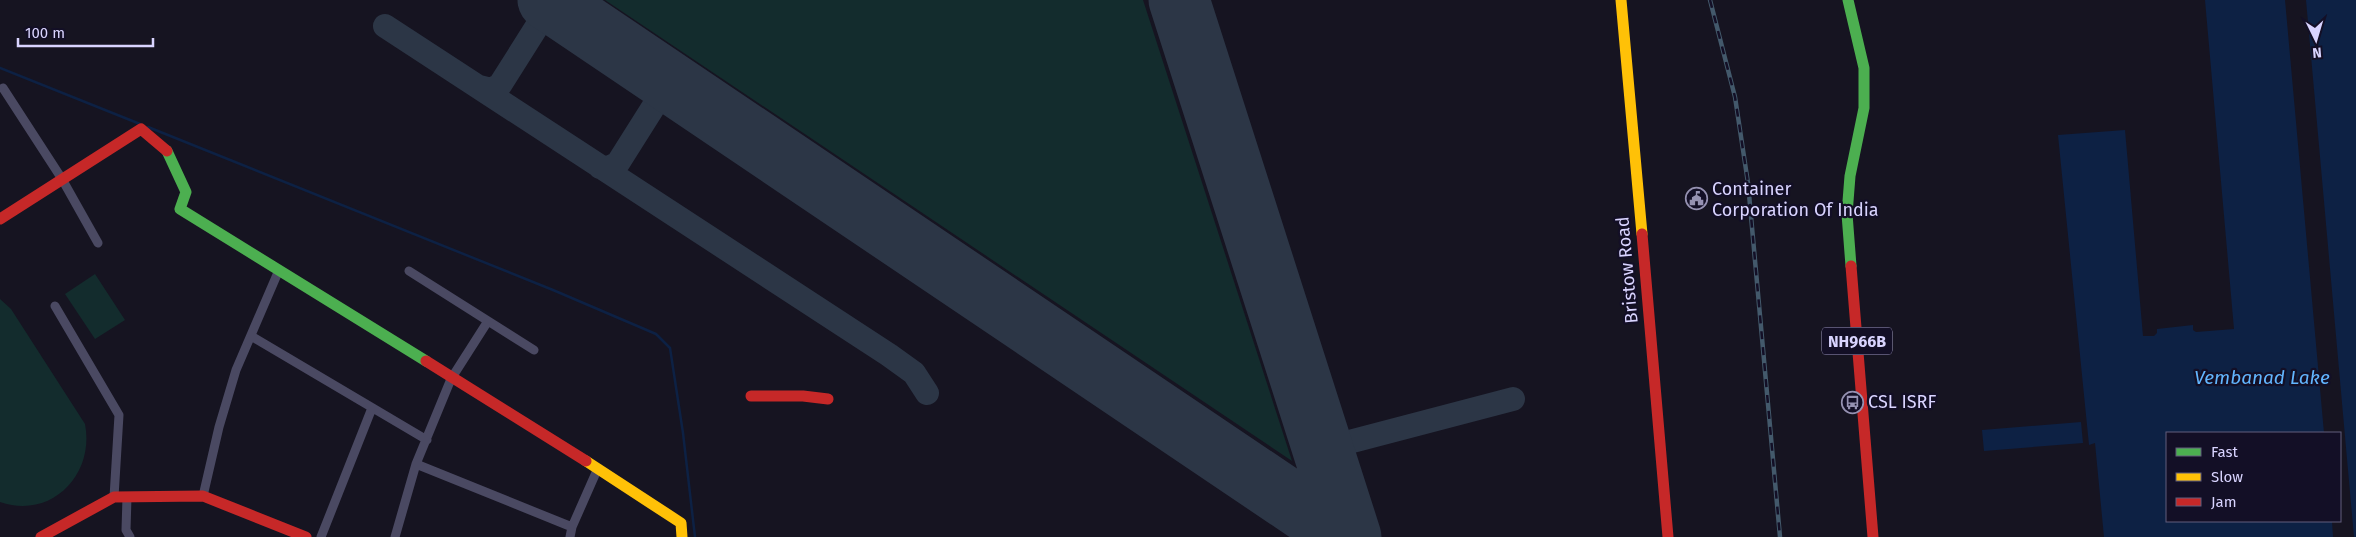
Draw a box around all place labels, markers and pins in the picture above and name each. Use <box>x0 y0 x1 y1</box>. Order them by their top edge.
place label: Container Corporation Of India <box>1712 178 1879 221</box>
public building icon: Container Corporation Of India <box>1684 187 1708 211</box>
bus stop icon: CSL ISRF <box>1840 390 1864 414</box>
place label: CSL ISRF <box>1868 391 1936 413</box>

